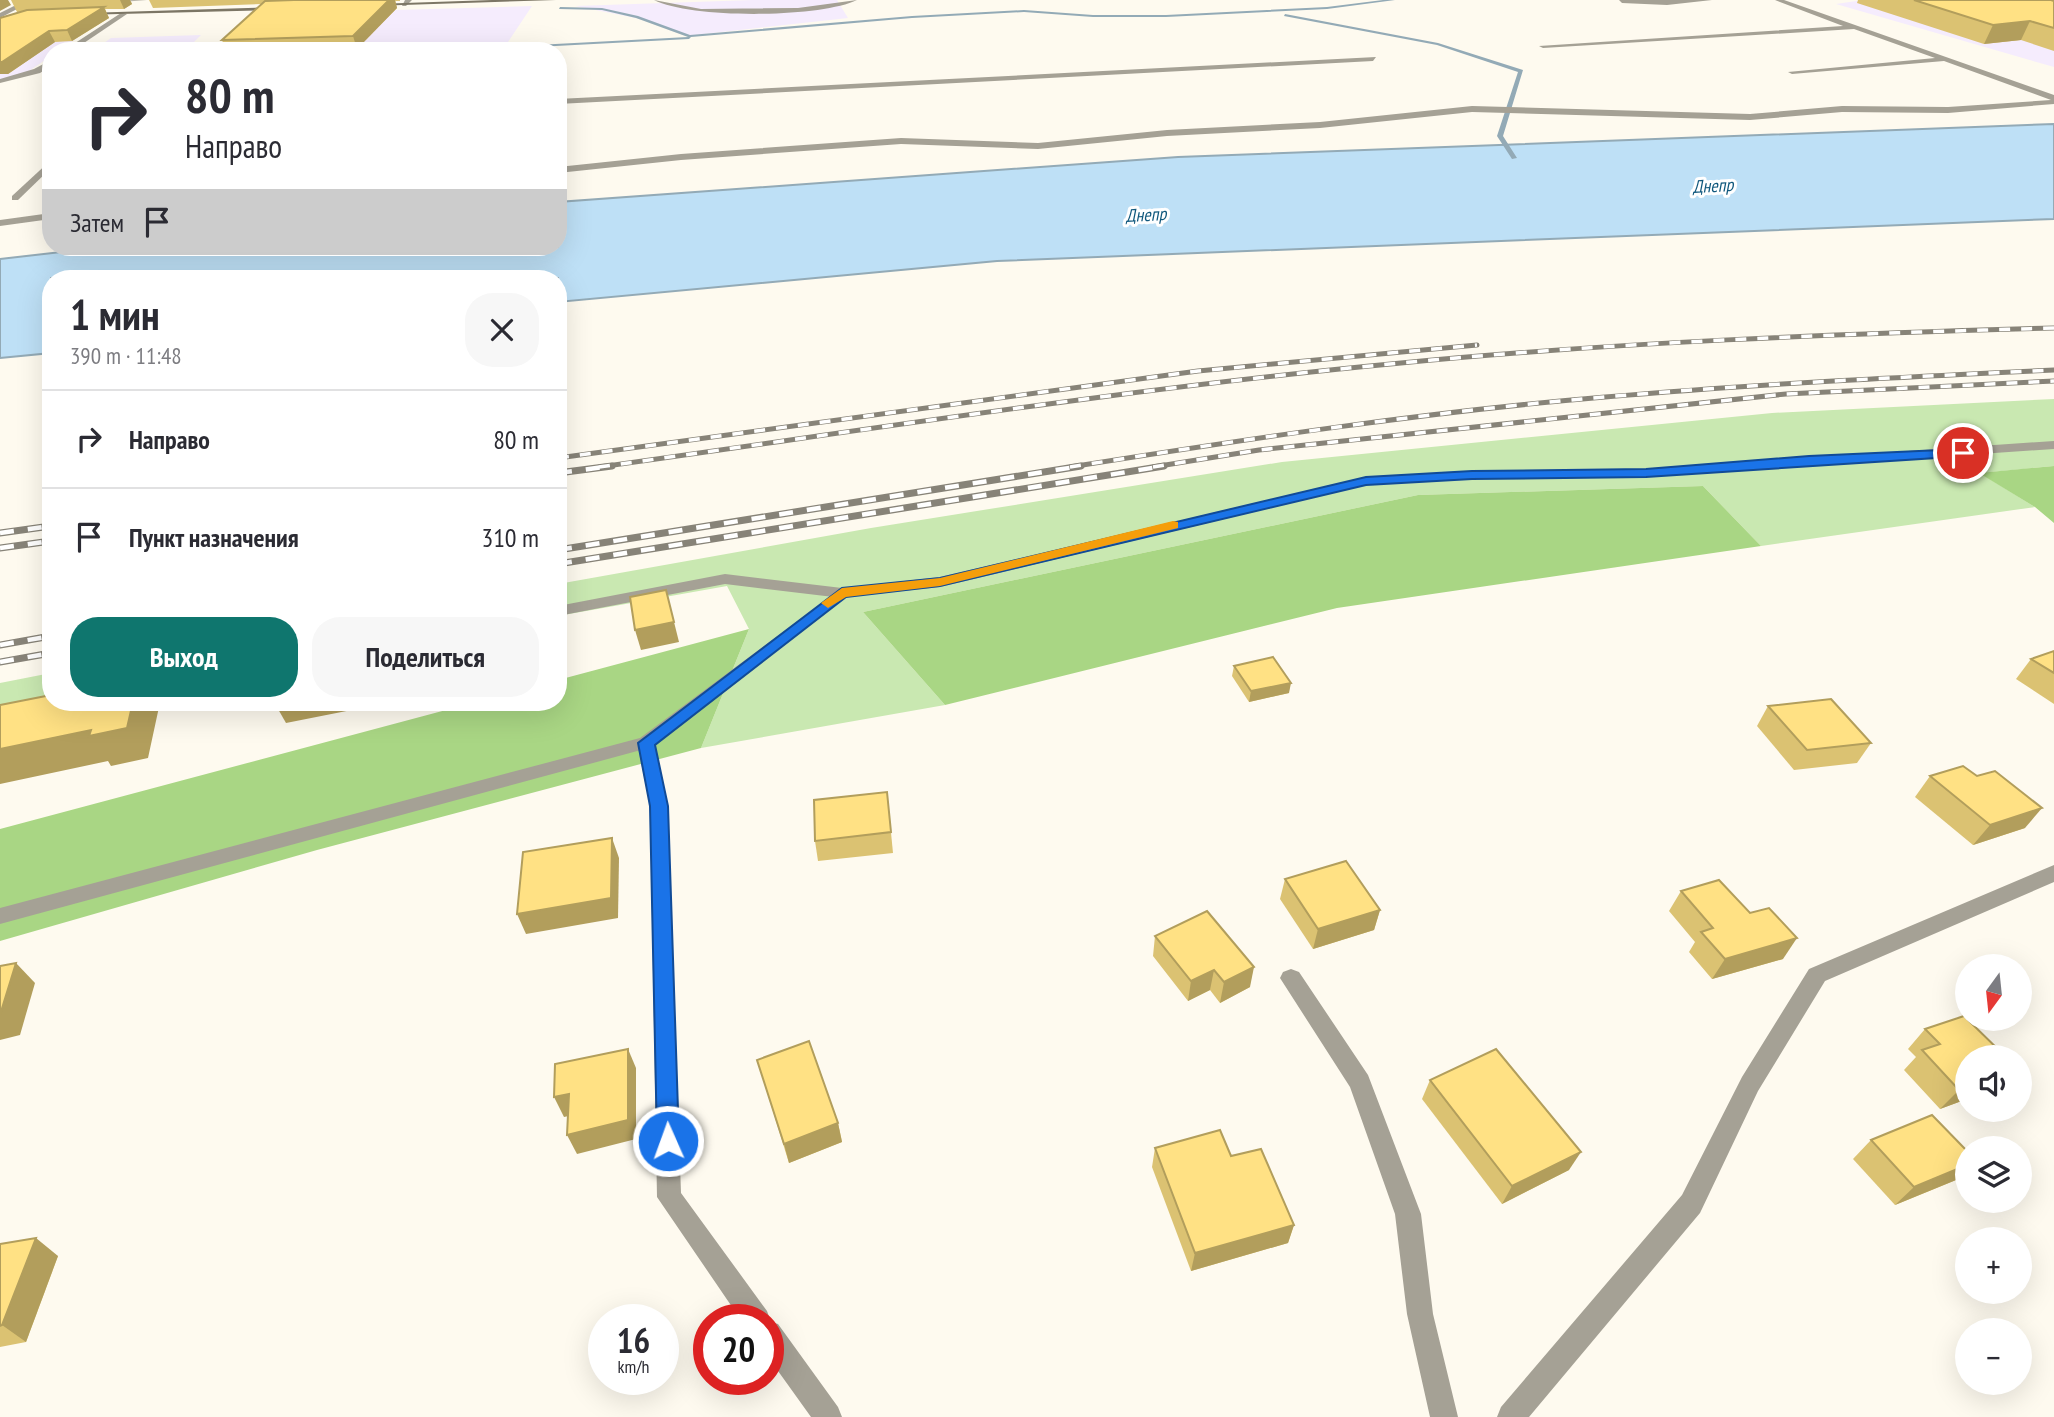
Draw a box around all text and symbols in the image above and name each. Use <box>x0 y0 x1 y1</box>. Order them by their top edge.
text: 80 m <box>185 63 274 127</box>
icon: right <box>70 70 161 161</box>
text: Направо <box>185 125 282 167</box>
water label: Днепр <box>1691 173 1735 198</box>
water label: Днепр <box>1124 202 1168 227</box>
icon: arrive <box>138 203 176 241</box>
text: Затем <box>70 206 124 239</box>
text: 1 мин <box>70 287 160 342</box>
button: close <box>465 293 539 367</box>
text: 390 m · 11:48 <box>70 341 182 370</box>
icon: right <box>70 420 108 458</box>
text: Направо <box>129 423 210 456</box>
text: 80 m <box>493 423 539 456</box>
pin <box>1933 423 1993 483</box>
icon: arrive <box>1944 434 1982 472</box>
icon: arrive <box>70 518 108 556</box>
text: Пункт назначения <box>129 521 299 554</box>
text: 310 m <box>481 521 539 554</box>
button: Выход <box>70 617 298 697</box>
button: Поделиться <box>312 617 539 697</box>
north arrow <box>1955 954 2032 1031</box>
map controls <box>1955 954 2032 1395</box>
button: sound <box>1955 1045 2032 1122</box>
position arrow <box>631 1104 705 1178</box>
button: layers <box>1955 1136 2032 1213</box>
button: + <box>1955 1227 2032 1304</box>
speed limit sign: 20 <box>693 1304 784 1395</box>
text: 16 <box>617 1317 650 1363</box>
button: − <box>1955 1318 2032 1395</box>
text: km/h <box>618 1355 649 1378</box>

